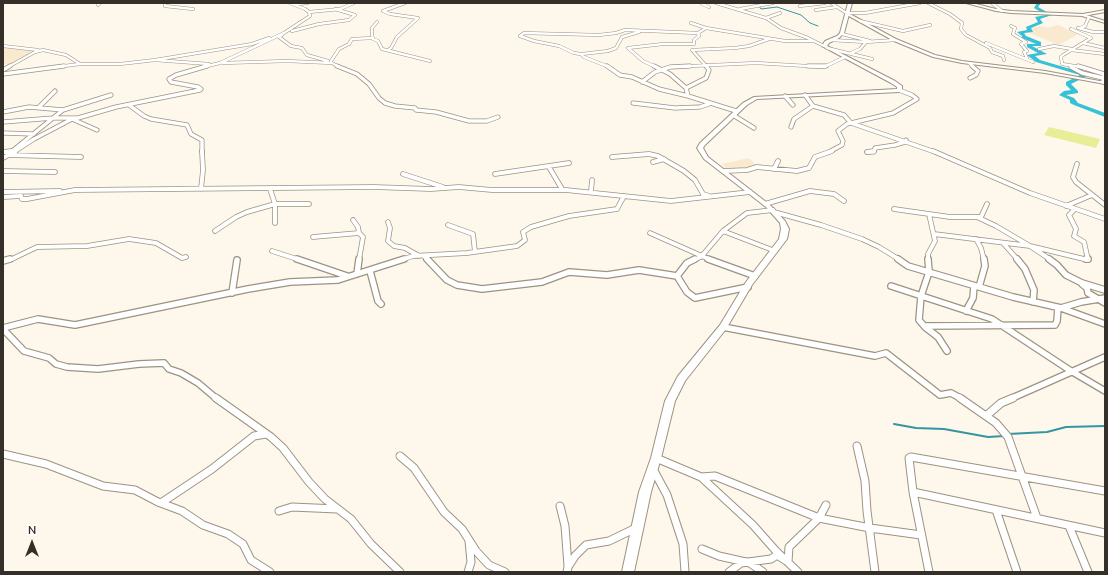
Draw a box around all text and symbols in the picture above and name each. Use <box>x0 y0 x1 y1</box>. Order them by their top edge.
north arrow <box>12 523 52 563</box>
text: N <box>28 523 36 538</box>

